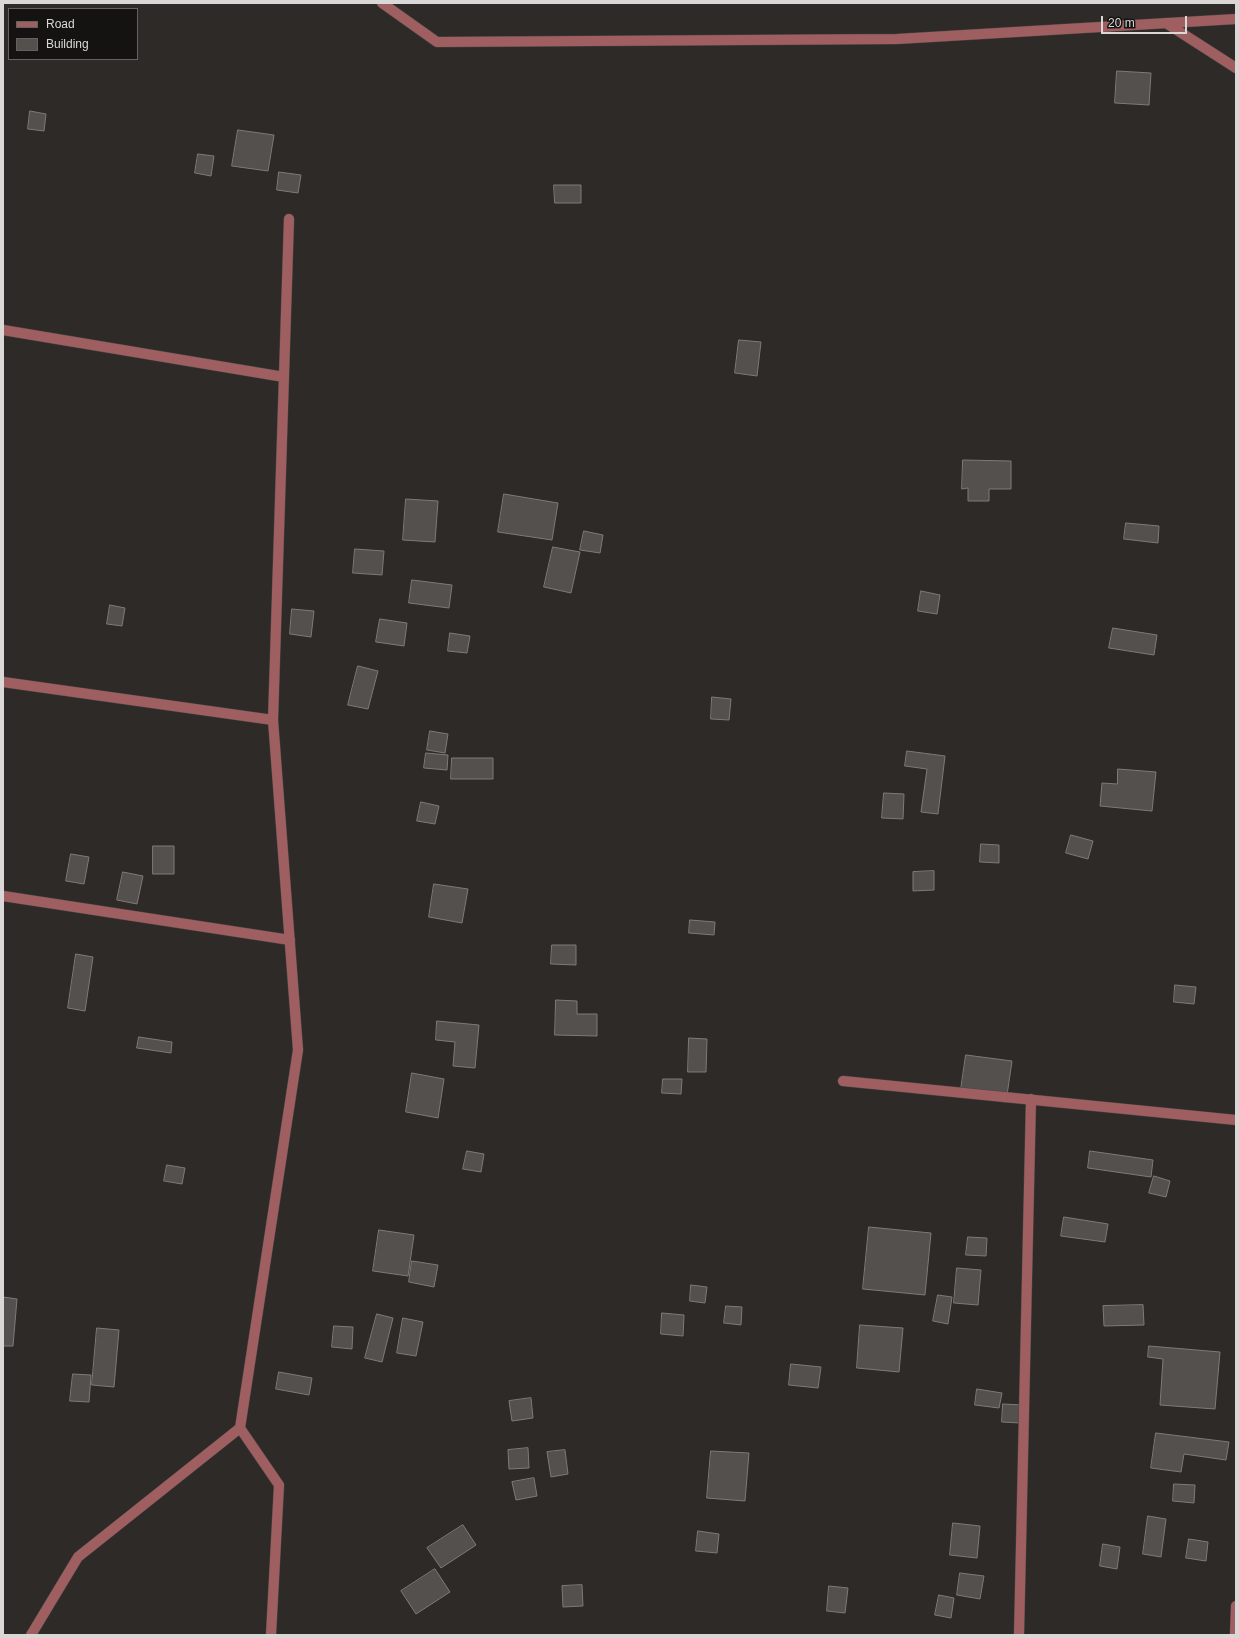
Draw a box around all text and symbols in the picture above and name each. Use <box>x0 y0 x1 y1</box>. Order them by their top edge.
legend <box>8 8 138 60</box>
scale bar <box>1103 8 1189 34</box>
text: 20 m <box>1108 16 1135 30</box>
text: Road <box>46 17 75 31</box>
text: Building <box>46 37 89 51</box>

